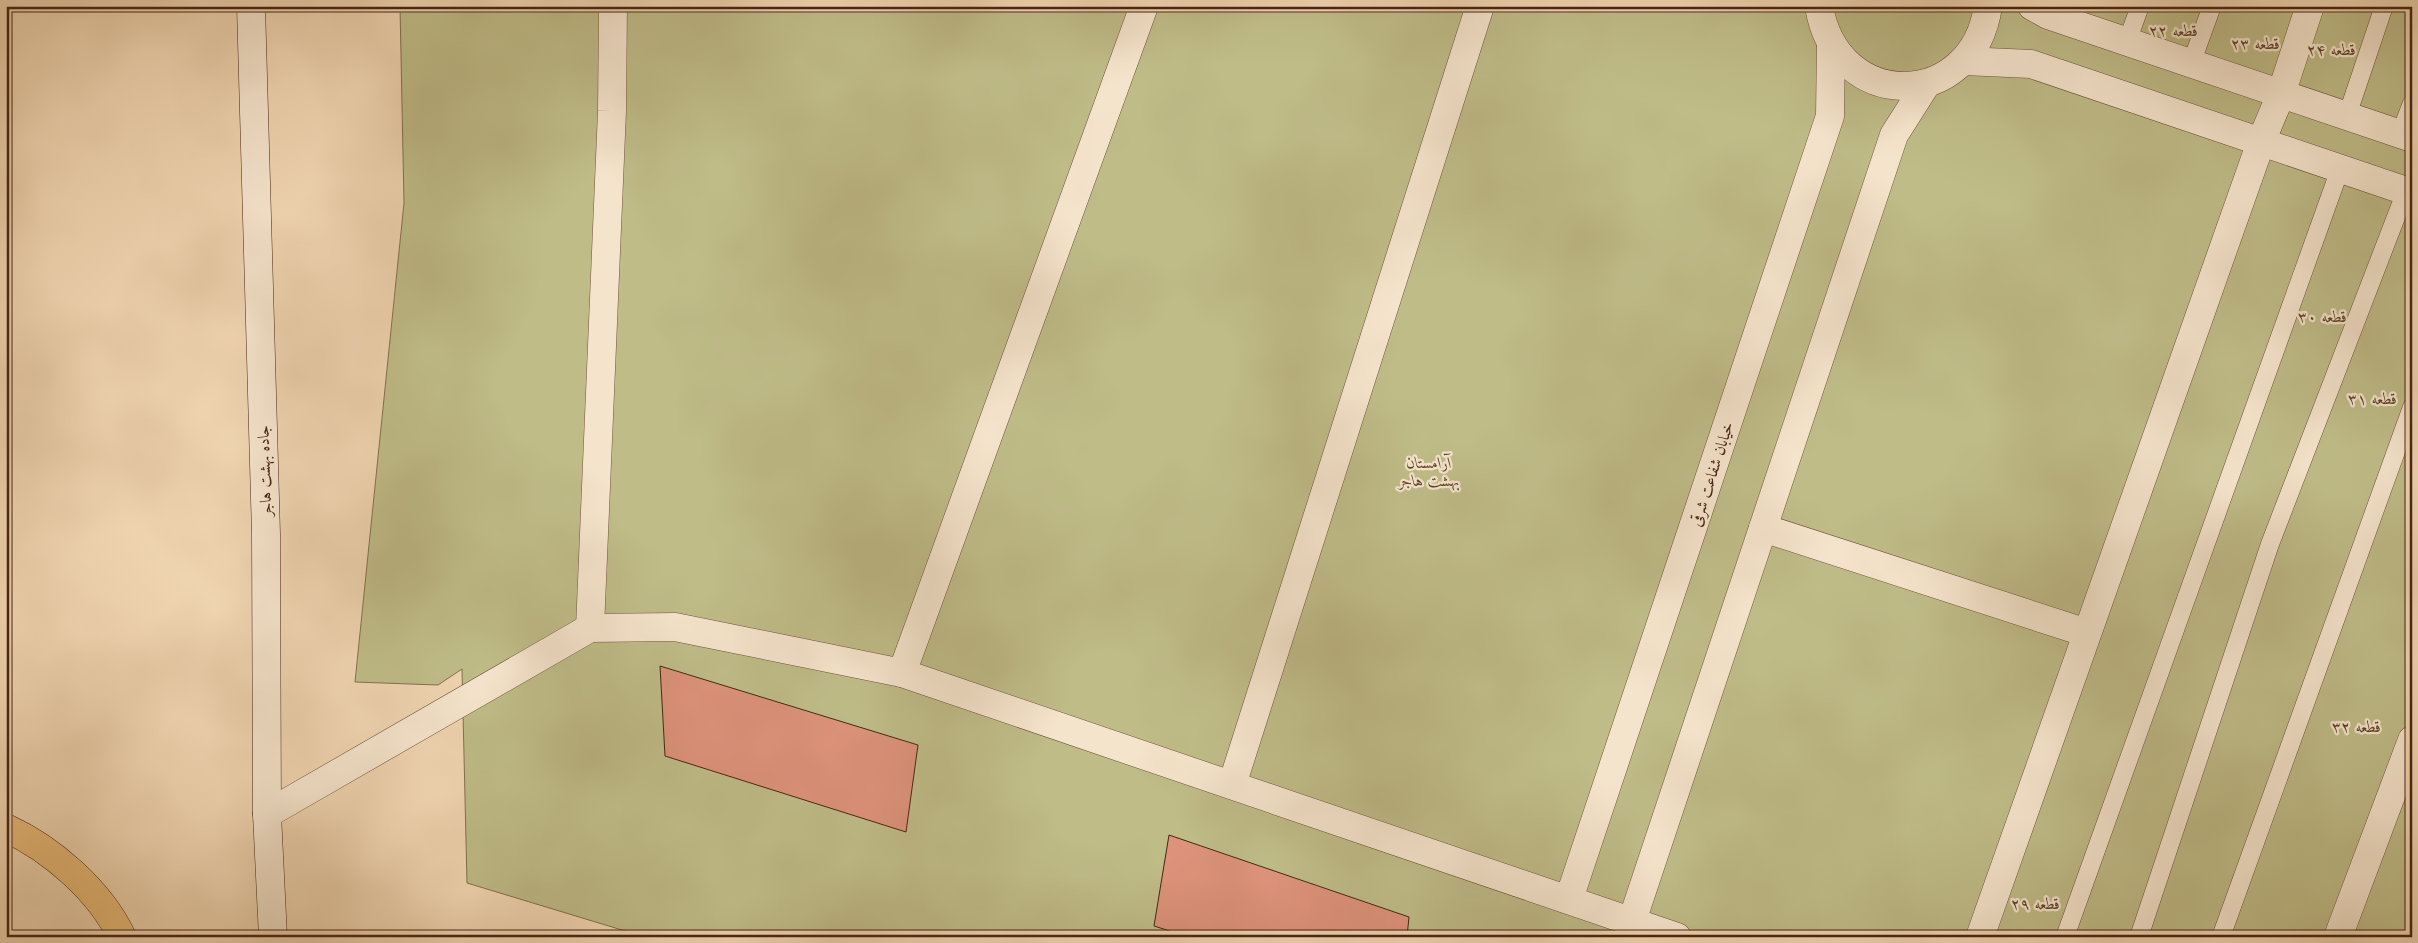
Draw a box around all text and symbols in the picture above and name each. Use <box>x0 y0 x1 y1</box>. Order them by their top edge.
park label: قطعه ۲۲ <box>2150 20 2198 42</box>
park label: قطعه ۲۳ <box>2232 33 2280 55</box>
park label: قطعه ۲۴ <box>2308 39 2356 61</box>
park label: قطعه ۳۰ <box>2298 306 2347 328</box>
park label: قطعه ۳۱ <box>2348 388 2397 410</box>
street label: خیابان شفاعت شرقی <box>1685 419 1739 529</box>
street label: جاده بهشت هاجر <box>252 425 278 519</box>
park label: آرامستان بهشت هاجر <box>1396 452 1460 492</box>
park label: قطعه ۳۲ <box>2332 716 2381 738</box>
park label: قطعه ۲۹ <box>2012 893 2060 915</box>

